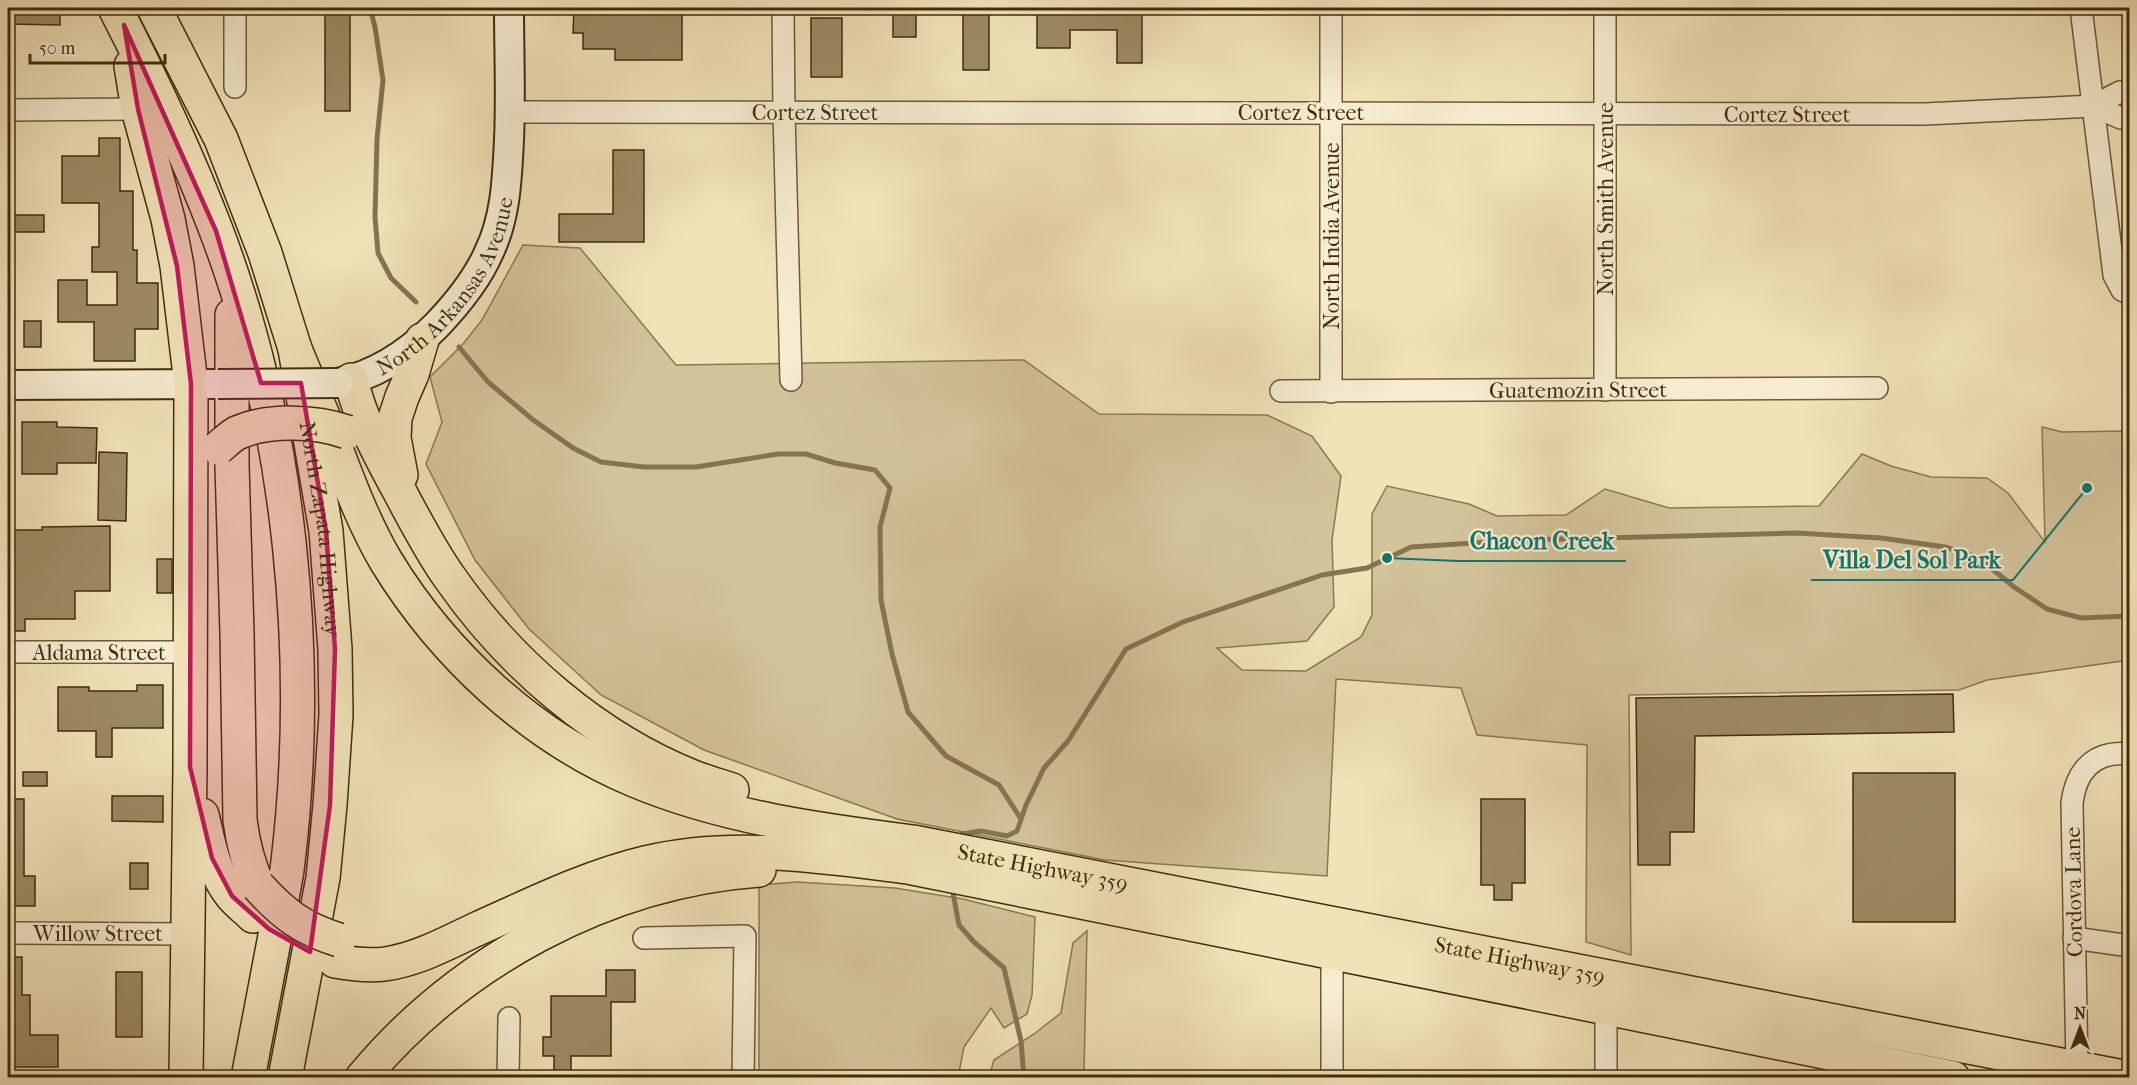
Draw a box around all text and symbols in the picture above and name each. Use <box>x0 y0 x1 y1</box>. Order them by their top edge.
scale bar <box>30 27 165 65</box>
text: 50 m <box>39 38 76 59</box>
street label: Cortez Street <box>752 100 878 126</box>
street label: Cortez Street <box>1238 100 1364 126</box>
street label: North Smith Avenue <box>1593 102 1619 296</box>
street label: Cortez Street <box>1724 102 1850 128</box>
street label: North India Avenue <box>1319 142 1345 330</box>
street label: North Arkansas Avenue <box>372 195 519 381</box>
street label: Guatemozin Street <box>1489 377 1667 404</box>
street label: North Zapata Highway <box>294 420 346 639</box>
callout: Chacon Creek <box>1458 519 1626 561</box>
text: Chacon Creek <box>1470 527 1615 555</box>
callout: Villa Del Sol Park <box>1811 538 2013 580</box>
text: Villa Del Sol Park <box>1822 546 2002 574</box>
street label: Aldama Street <box>31 640 166 666</box>
street label: Cordova Lane <box>2060 826 2088 957</box>
street label: State Highway 359 <box>955 839 1130 897</box>
street label: Willow Street <box>32 921 163 947</box>
street label: State Highway 359 <box>1432 932 1607 990</box>
north arrow <box>2050 998 2110 1058</box>
text: N <box>2074 1004 2087 1023</box>

